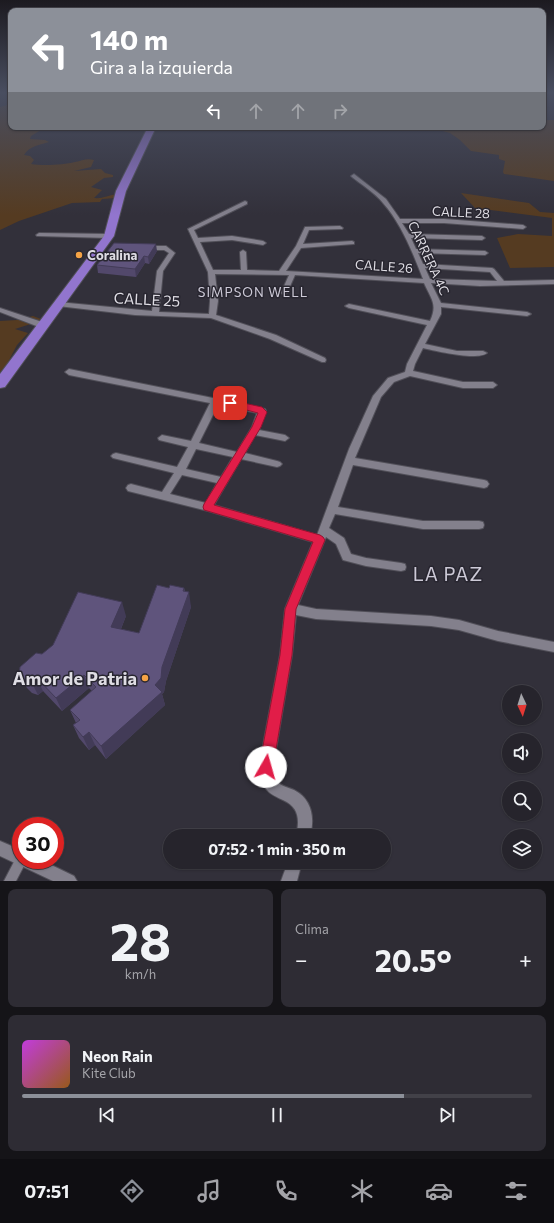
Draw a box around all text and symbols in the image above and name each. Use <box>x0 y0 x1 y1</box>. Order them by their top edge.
text: 140 m <box>90 22 168 56</box>
icon: left <box>24 24 76 76</box>
text: Gira a la izquierda <box>90 56 233 78</box>
icon: left <box>203 100 225 122</box>
icon: ahead <box>245 100 267 122</box>
icon: ahead <box>287 100 309 122</box>
icon: right <box>329 100 351 122</box>
street label: CALLE 28 <box>432 202 491 222</box>
street label: CARRERA 4C <box>405 218 453 298</box>
place label: Coralina <box>87 247 137 263</box>
marker: Coralina <box>74 250 84 260</box>
street label: CALLE 26 <box>354 256 414 276</box>
district label: SIMPSON WELL <box>198 284 308 300</box>
street label: CALLE 25 <box>113 288 181 310</box>
pin <box>213 386 247 420</box>
icon: arrive <box>219 392 241 414</box>
district label: LA PAZ <box>413 562 483 585</box>
place label: Amor de Patria <box>13 667 137 689</box>
marker: Amor de Patria <box>140 673 150 683</box>
north arrow <box>502 685 542 725</box>
map controls <box>502 685 542 869</box>
button: sound <box>502 733 542 773</box>
position arrow <box>245 746 287 788</box>
button: search <box>502 781 542 821</box>
speed limit sign: 30 <box>12 817 64 869</box>
button: layers <box>502 829 542 869</box>
text: 07:52 · 1 min · 350 m <box>208 840 346 858</box>
text: 28 <box>110 908 171 972</box>
text: Clima <box>295 921 329 937</box>
text: 20.5° <box>375 941 452 978</box>
text: − <box>295 946 308 973</box>
text: + <box>519 946 532 973</box>
text: km/h <box>125 966 156 982</box>
text: Neon Rain <box>82 1047 153 1065</box>
text: Kite Club <box>82 1065 136 1081</box>
icon: previous <box>96 1104 118 1126</box>
icon: pause <box>266 1104 288 1126</box>
icon: next <box>436 1104 458 1126</box>
icon: directions <box>118 1177 146 1205</box>
icon: music <box>195 1177 223 1205</box>
icon: phone <box>272 1177 300 1205</box>
icon: climate <box>348 1177 376 1205</box>
icon: car <box>425 1177 453 1205</box>
icon: filters <box>502 1177 530 1205</box>
text: 07:51 <box>24 1180 69 1202</box>

